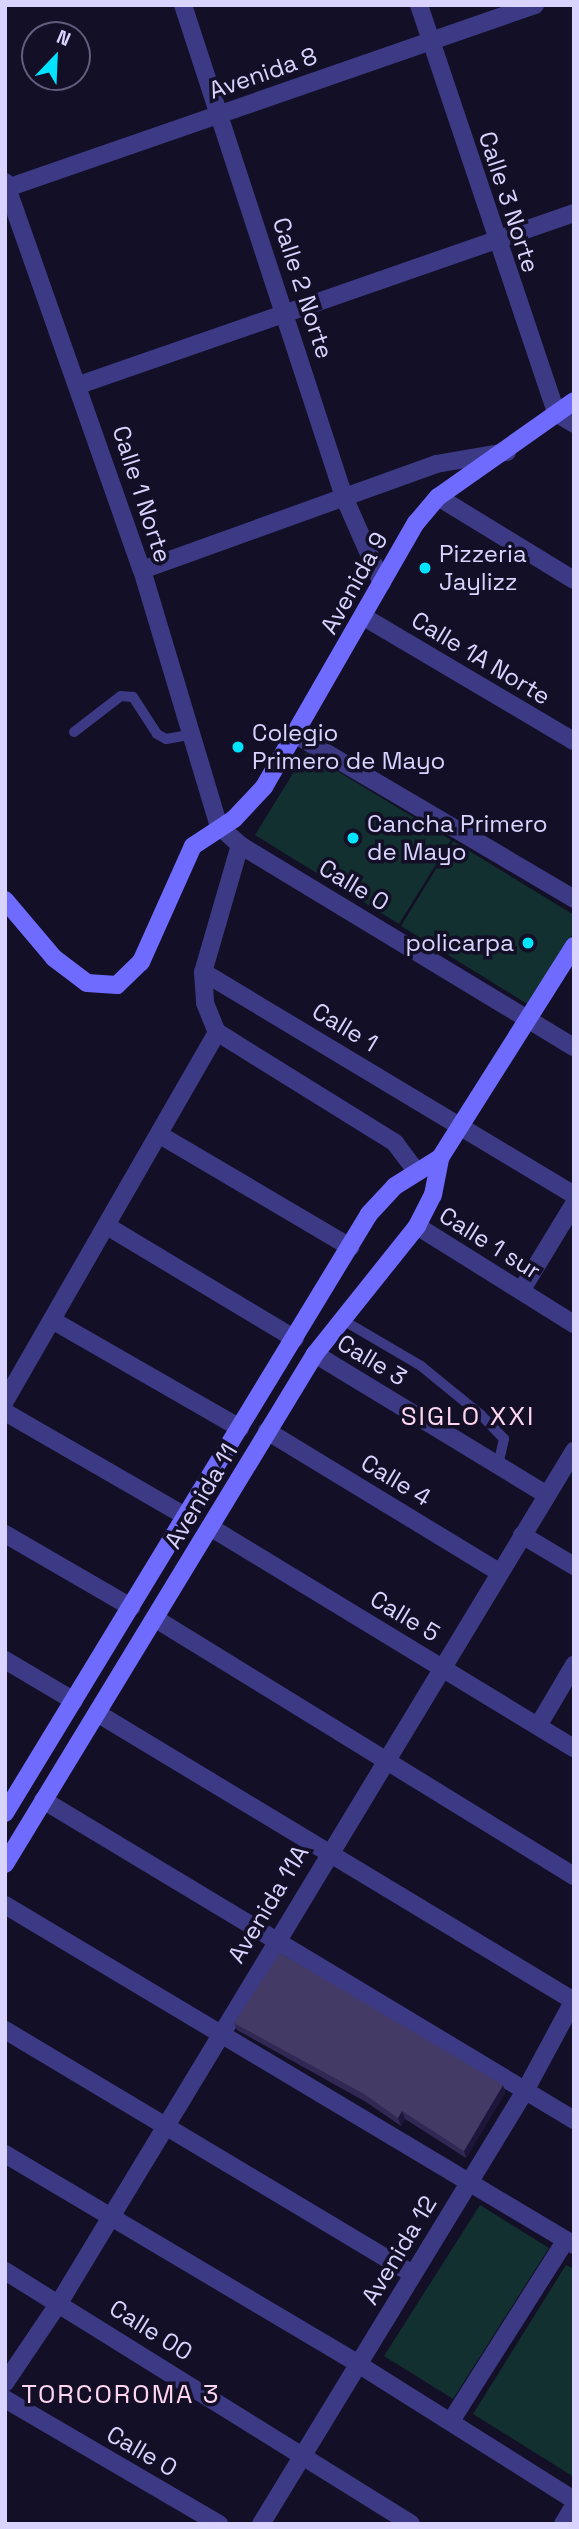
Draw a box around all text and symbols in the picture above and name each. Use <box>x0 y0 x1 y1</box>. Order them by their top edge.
north arrow <box>21 21 91 91</box>
text: N <box>53 24 74 52</box>
street label: Avenida 8 <box>205 41 321 105</box>
street label: Calle 3 Norte <box>473 128 545 276</box>
street label: Calle 2 Norte <box>267 214 339 362</box>
street label: Calle 1 Norte <box>106 422 178 566</box>
street label: Avenida 9 <box>314 527 394 639</box>
place label: Pizzeria Jaylizz <box>439 540 527 596</box>
marker: Pizzeria Jaylizz <box>417 560 433 576</box>
street label: Calle 1A Norte <box>406 605 556 711</box>
place label: Colegio Primero de Mayo <box>252 719 445 775</box>
marker: Colegio Primero de Mayo <box>230 739 246 755</box>
place label: Cancha Primero de Mayo <box>367 810 548 866</box>
marker: Cancha Primero de Mayo <box>345 830 361 846</box>
street label: Calle 0 <box>314 853 394 917</box>
place label: policarpa <box>405 929 514 957</box>
marker: policarpa <box>520 935 536 951</box>
street label: Calle 1 <box>307 996 383 1058</box>
street label: Calle 1 sur <box>434 1201 546 1285</box>
street label: Calle 3 <box>332 1328 412 1392</box>
district label: SIGLO XXI <box>402 1401 534 1433</box>
street label: Avenida 11 <box>158 1438 244 1554</box>
street label: Calle 4 <box>356 1448 436 1512</box>
street label: Calle 5 <box>365 1584 445 1648</box>
street label: Avenida 11A <box>222 1840 314 1968</box>
street label: Avenida 12 <box>355 2190 443 2310</box>
street label: Calle 00 <box>104 2293 198 2367</box>
district label: TORCOROMA 3 <box>23 2379 219 2411</box>
street label: Calle 0 <box>102 2419 182 2483</box>

